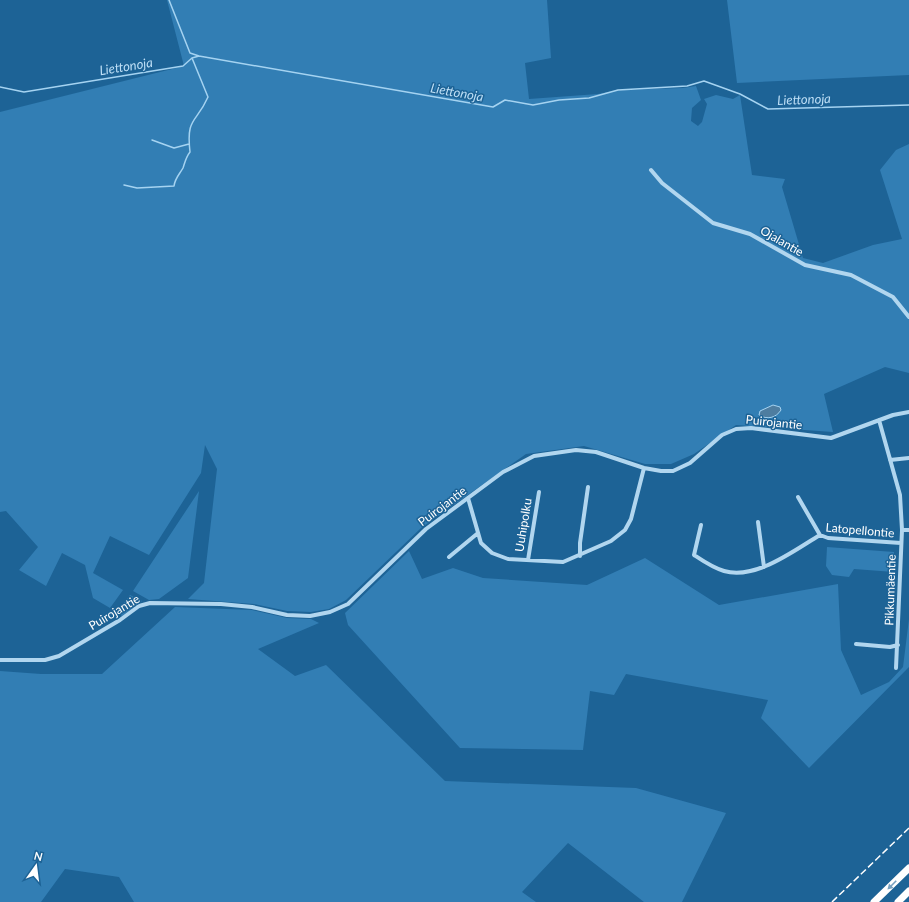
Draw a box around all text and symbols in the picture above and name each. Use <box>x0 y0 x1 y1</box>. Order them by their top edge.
water label: Liettonoja <box>98 54 154 78</box>
water label: Liettonoja <box>429 79 485 105</box>
water label: Liettonoja <box>777 90 831 108</box>
street label: Ojalantie <box>758 223 806 259</box>
street label: Puirojantie <box>745 412 803 432</box>
street label: Puirojantie <box>415 483 469 529</box>
street label: Uuhipolku <box>511 497 535 553</box>
street label: Latopellontie <box>825 520 895 540</box>
street label: Pikkumäentie <box>881 554 899 626</box>
street label: Puirojantie <box>86 591 142 633</box>
north arrow <box>16 846 56 886</box>
text: N <box>33 848 44 863</box>
one-way arrow <box>887 880 897 890</box>

